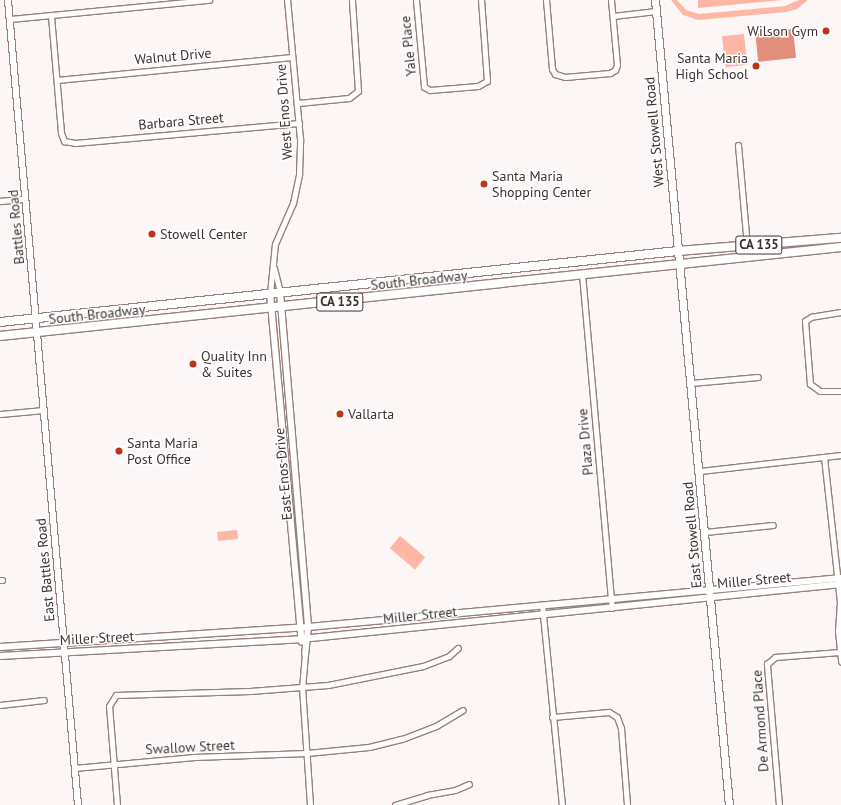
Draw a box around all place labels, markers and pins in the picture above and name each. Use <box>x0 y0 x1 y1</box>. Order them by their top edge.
place label: Wilson Gym <box>747 23 818 39</box>
marker: Wilson Gym <box>821 26 831 36</box>
place label: Santa Maria High School <box>675 50 748 82</box>
marker: Santa Maria High School <box>751 61 761 71</box>
place label: Santa Maria Shopping Center <box>492 168 591 200</box>
marker: Santa Maria Shopping Center <box>479 179 489 189</box>
place label: Stowell Center <box>160 226 247 242</box>
marker: Stowell Center <box>147 229 157 239</box>
place label: Quality Inn & Suites <box>201 348 267 380</box>
marker: Quality Inn & Suites <box>188 359 198 369</box>
place label: Vallarta <box>348 406 394 422</box>
marker: Vallarta <box>335 409 345 419</box>
place label: Santa Maria Post Office <box>127 435 198 468</box>
marker: Santa Maria Post Office <box>114 446 124 456</box>

